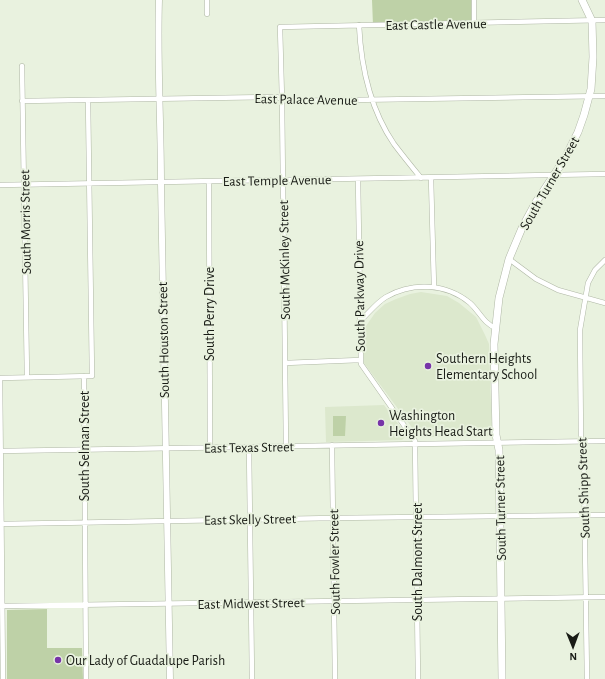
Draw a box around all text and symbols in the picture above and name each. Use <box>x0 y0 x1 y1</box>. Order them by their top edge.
street label: East Castle Avenue <box>385 17 487 33</box>
street label: East Palace Avenue <box>254 92 358 108</box>
street label: South Turner Street <box>517 134 582 233</box>
street label: South Morris Street <box>18 169 34 274</box>
street label: East Temple Avenue <box>223 173 331 189</box>
street label: South McKinley Street <box>277 200 293 320</box>
street label: South Parkway Drive <box>352 240 368 352</box>
street label: South Perry Drive <box>203 267 217 361</box>
street label: South Houston Street <box>156 281 172 398</box>
place label: Southern Heights Elementary School <box>436 352 538 382</box>
marker: Southern Heights Elementary School <box>423 361 433 371</box>
street label: South Selman Street <box>78 390 92 501</box>
place label: Washington Heights Head Start <box>389 409 493 439</box>
marker: Washington Heights Head Start <box>376 418 386 428</box>
street label: South Shipp Street <box>575 437 593 539</box>
street label: East Texas Street <box>204 440 295 456</box>
street label: South Turner Street <box>493 455 509 561</box>
street label: South Dalmont Street <box>411 502 425 621</box>
street label: South Fowler Street <box>327 508 343 615</box>
street label: East Skelly Street <box>204 512 297 528</box>
street label: East Midwest Street <box>197 596 305 612</box>
north arrow <box>553 627 593 667</box>
text: N <box>569 651 577 662</box>
place label: Our Lady of Guadalupe Parish <box>66 654 225 668</box>
marker: Our Lady of Guadalupe Parish <box>53 655 63 665</box>

